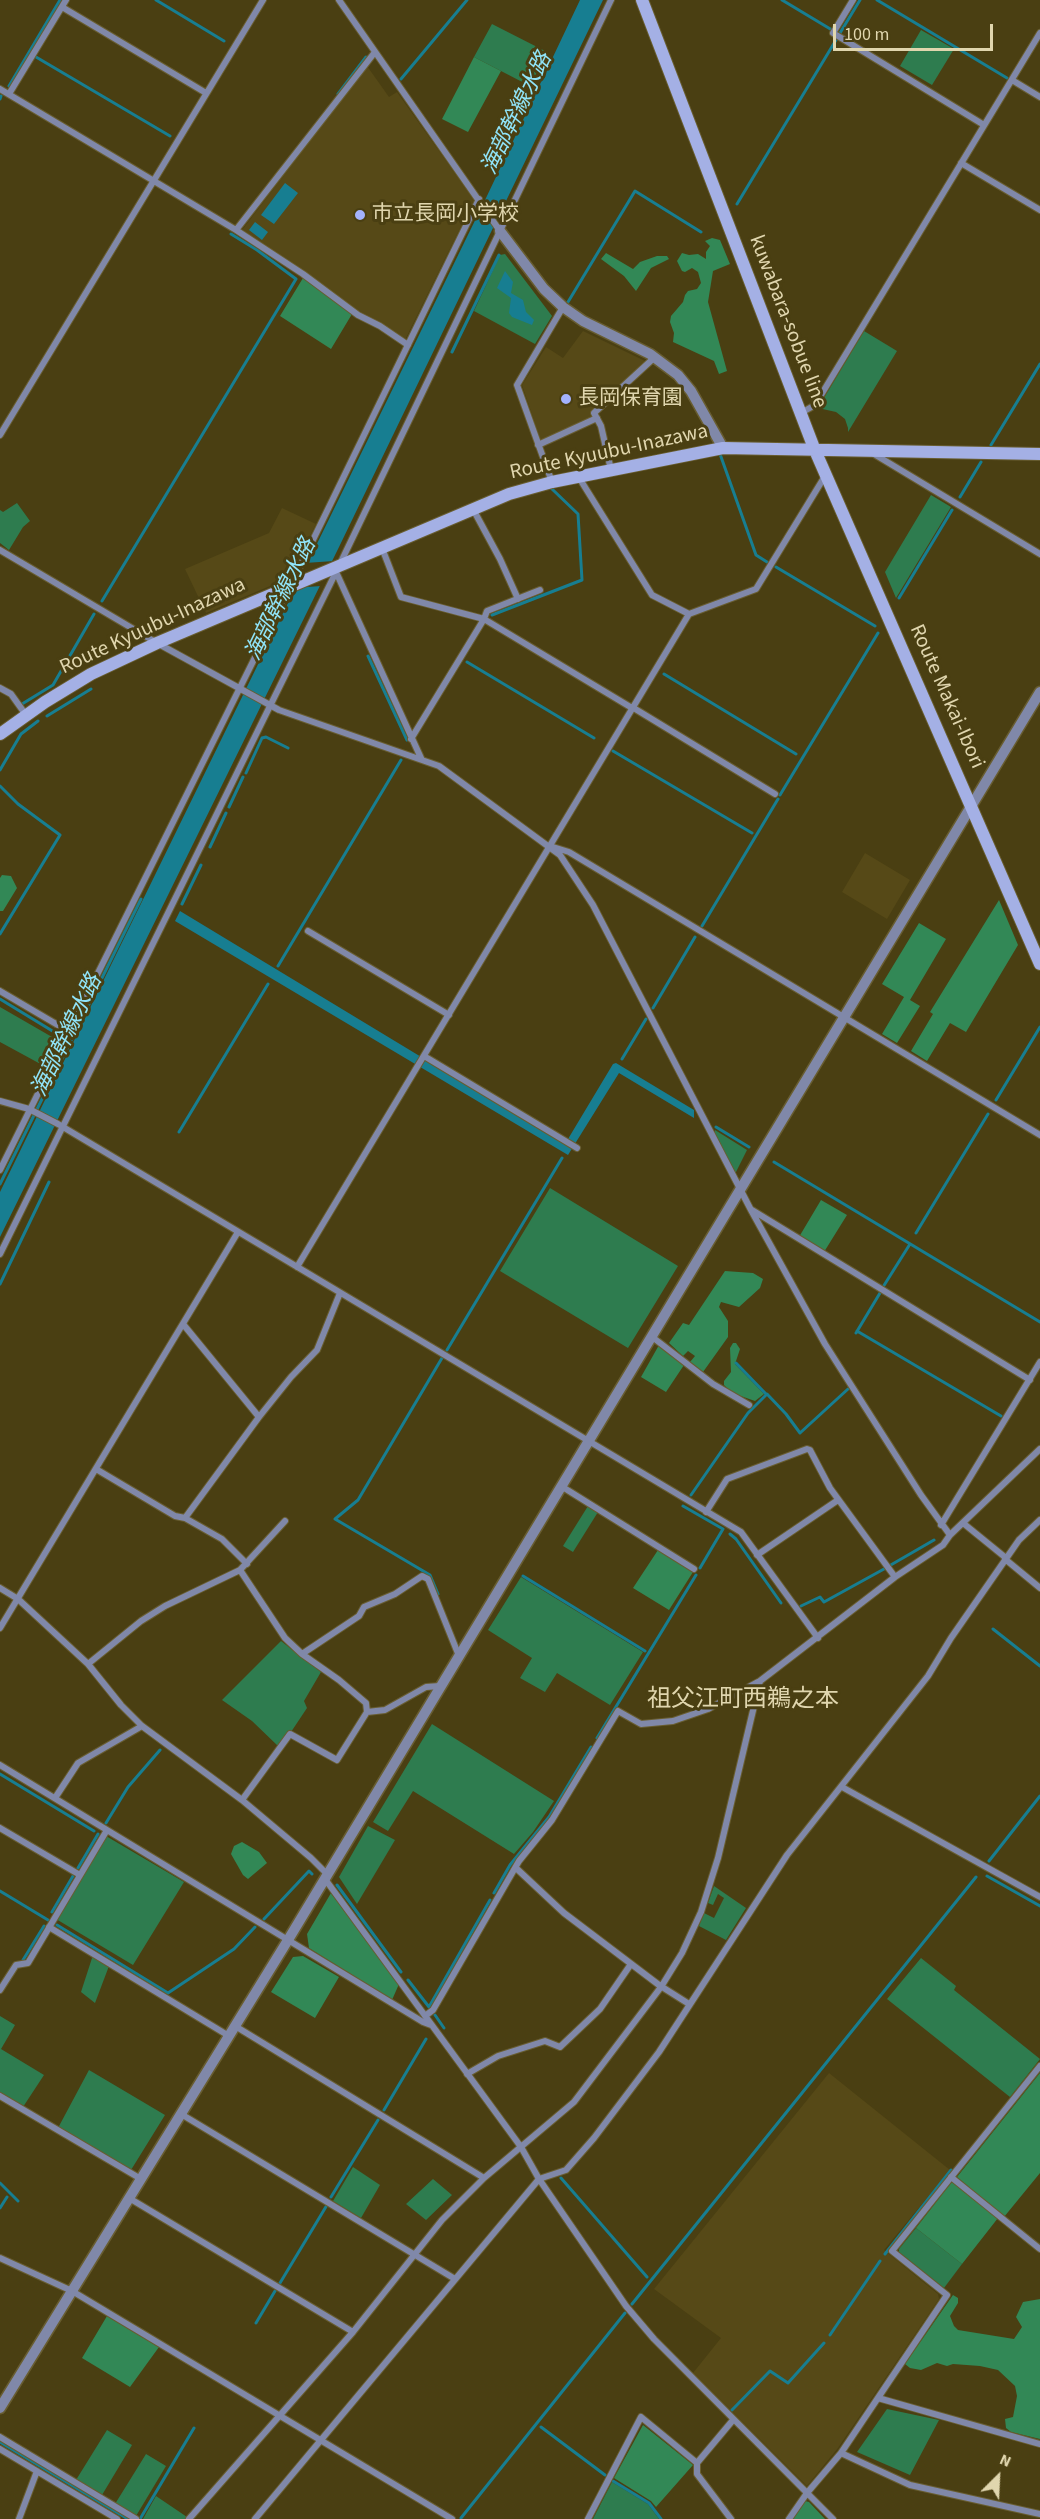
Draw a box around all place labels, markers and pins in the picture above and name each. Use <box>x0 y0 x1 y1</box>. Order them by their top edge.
place label: 市立長岡小学校 <box>372 202 519 228</box>
marker: 市立長岡小学校 <box>353 208 367 222</box>
place label: 長岡保育園 <box>578 386 683 412</box>
marker: 長岡保育園 <box>559 392 573 406</box>

